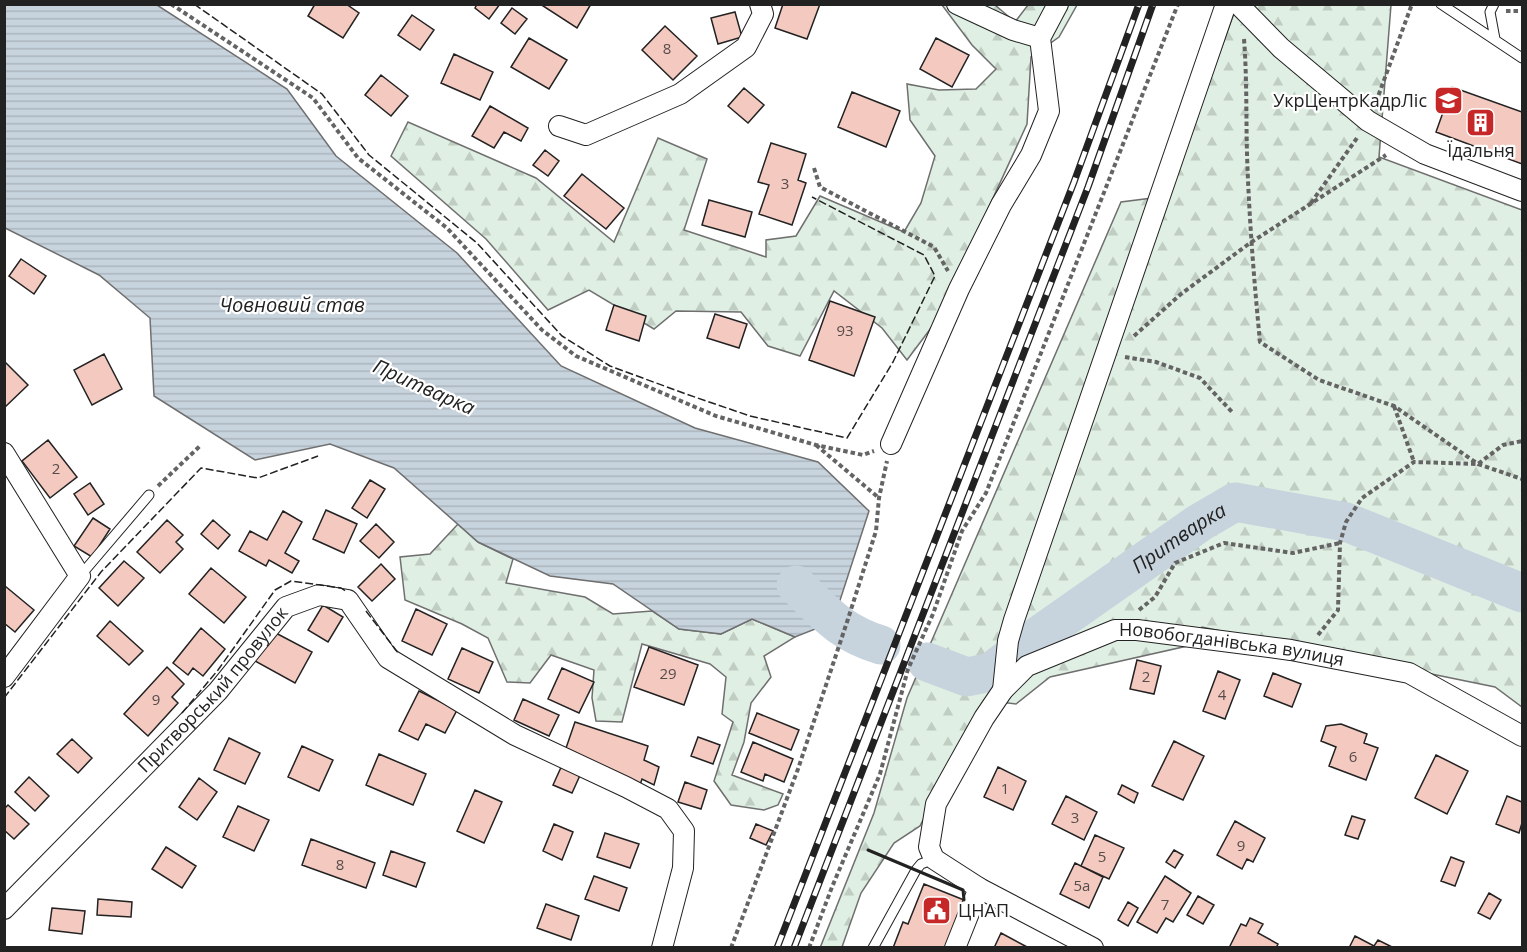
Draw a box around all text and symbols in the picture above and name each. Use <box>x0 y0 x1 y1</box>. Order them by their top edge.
house number: 8 <box>663 38 671 58</box>
school or university icon: УкрЦентрКадрЛіс <box>1432 85 1464 117</box>
place label: УкрЦентрКадрЛіс <box>1273 88 1427 112</box>
building icon: Їдальня <box>1465 106 1497 138</box>
place label: Їдальня <box>1447 138 1515 162</box>
house number: 3 <box>781 173 789 193</box>
water label: Човновий став <box>219 291 365 318</box>
house number: 93 <box>836 320 854 340</box>
water label: Притварка <box>369 352 479 421</box>
house number: 2 <box>52 458 60 478</box>
water label: Притварка <box>1126 496 1231 579</box>
street label: Притворський провулок <box>132 601 293 777</box>
street label: Новобогданівська вулиця <box>1119 617 1346 671</box>
house number: 29 <box>659 663 677 683</box>
house number: 2 <box>1142 666 1150 686</box>
house number: 4 <box>1218 684 1227 704</box>
house number: 9 <box>152 689 160 709</box>
house number: 6 <box>1349 746 1357 766</box>
house number: 1 <box>1001 778 1009 798</box>
house number: 3 <box>1071 807 1079 827</box>
house number: 9 <box>1237 835 1245 855</box>
house number: 5 <box>1098 846 1106 866</box>
house number: 8 <box>336 854 344 874</box>
house number: 5а <box>1074 875 1090 895</box>
house number: 7 <box>1161 894 1169 914</box>
public building icon: ЦНАП <box>921 895 953 927</box>
place label: ЦНАП <box>958 898 1009 922</box>

